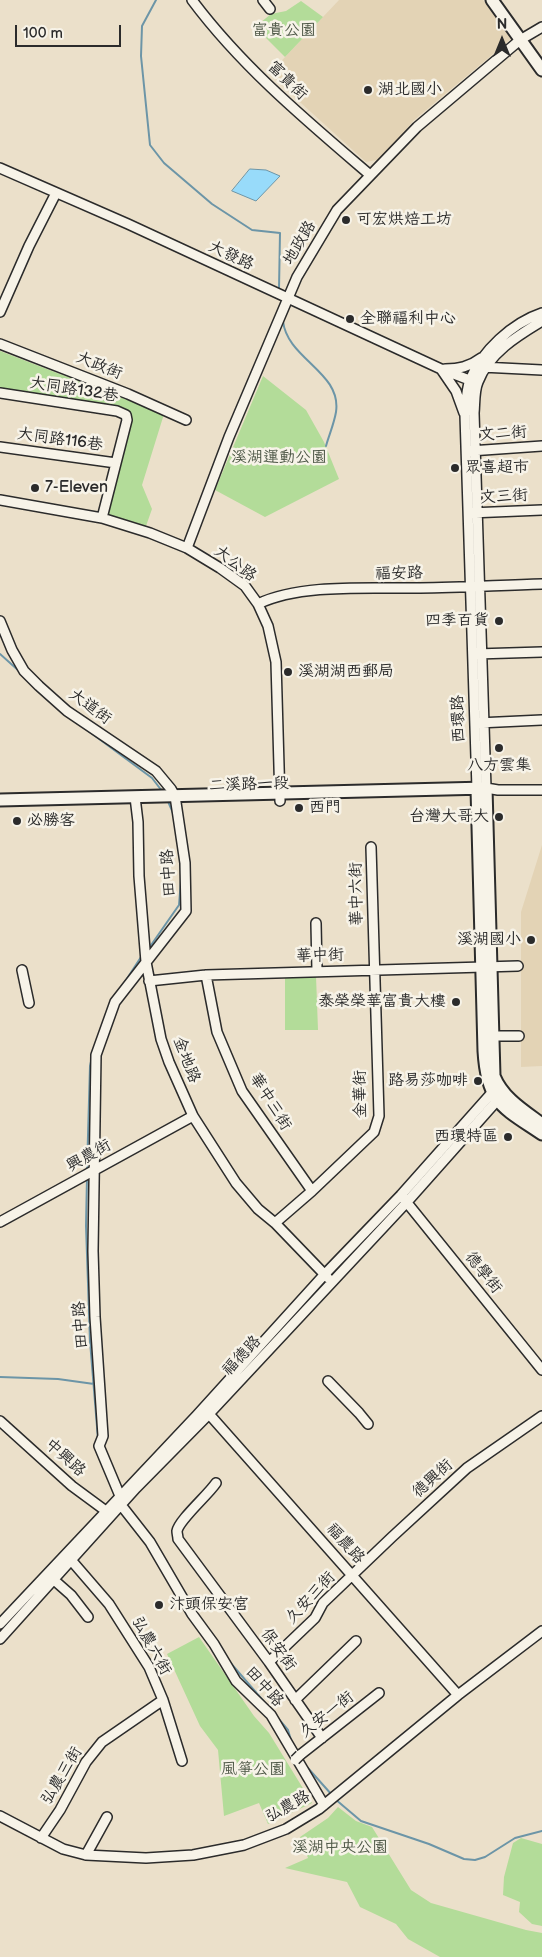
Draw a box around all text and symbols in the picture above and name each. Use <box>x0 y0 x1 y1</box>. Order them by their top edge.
scale bar <box>18 15 124 47</box>
north arrow <box>477 15 527 65</box>
text: N <box>497 16 507 33</box>
park label: 富貴公園 <box>252 21 316 41</box>
text: 100 m <box>23 24 63 43</box>
street label: 富貴街 <box>263 57 311 105</box>
place label: 湖北國小 <box>378 80 442 100</box>
marker: 湖北國小 <box>362 84 374 96</box>
place label: 可宏烘焙工坊 <box>356 210 452 230</box>
marker: 可宏烘焙工坊 <box>340 214 352 226</box>
street label: 地政路 <box>279 217 321 269</box>
street label: 大發路 <box>205 237 257 275</box>
place label: 全聯福利中心 <box>360 309 456 329</box>
marker: 全聯福利中心 <box>344 313 356 325</box>
street label: 大政街 <box>73 348 125 384</box>
street label: 大同路132巷 <box>28 374 120 406</box>
street label: 文二街 <box>478 423 528 445</box>
street label: 大同路116巷 <box>16 424 104 456</box>
park label: 溪湖運動公園 <box>231 448 327 468</box>
place label: 眾喜超市 <box>465 458 529 478</box>
marker: 眾喜超市 <box>449 462 461 474</box>
place label: 7-Eleven <box>45 478 108 498</box>
marker: 7-Eleven <box>29 482 41 494</box>
street label: 文三街 <box>480 486 528 508</box>
street label: 大公路 <box>210 542 260 586</box>
street label: 福安路 <box>375 564 423 584</box>
place label: 四季百貨 <box>425 611 489 631</box>
marker: 四季百貨 <box>493 615 505 627</box>
place label: 溪湖湖西郵局 <box>298 662 394 682</box>
marker: 溪湖湖西郵局 <box>282 666 294 678</box>
street label: 大道街 <box>65 685 115 729</box>
street label: 西環路 <box>449 695 469 743</box>
marker: 八方雲集 <box>493 742 505 754</box>
place label: 八方雲集 <box>467 756 531 776</box>
street label: 二溪路一段 <box>209 774 289 796</box>
place label: 西門 <box>309 798 341 818</box>
marker: 西門 <box>293 802 305 814</box>
place label: 台灣大哥大 <box>409 807 489 827</box>
place label: 必勝客 <box>27 811 75 831</box>
marker: 台灣大哥大 <box>493 811 505 823</box>
marker: 必勝客 <box>11 815 23 827</box>
street label: 田中路 <box>158 849 180 897</box>
street label: 華中六街 <box>347 862 367 926</box>
place label: 溪湖國小 <box>457 930 521 950</box>
marker: 溪湖國小 <box>525 934 537 946</box>
street label: 華中街 <box>296 946 344 966</box>
place label: 泰榮榮華富貴大樓 <box>318 992 446 1012</box>
marker: 泰榮榮華富貴大樓 <box>450 996 462 1008</box>
street label: 金地路 <box>168 1034 204 1086</box>
street label: 華中三街 <box>245 1070 295 1134</box>
street label: 金華街 <box>351 1070 371 1118</box>
place label: 路易莎咖啡 <box>388 1071 468 1091</box>
marker: 路易莎咖啡 <box>472 1075 484 1087</box>
place label: 西環特區 <box>434 1127 498 1147</box>
marker: 西環特區 <box>502 1131 514 1143</box>
street label: 興農街 <box>63 1136 115 1176</box>
street label: 德學街 <box>460 1248 506 1298</box>
street label: 田中路 <box>70 1300 92 1350</box>
street label: 福德路 <box>219 1332 265 1380</box>
street label: 中興路 <box>41 1435 89 1481</box>
street label: 德興街 <box>409 1456 457 1502</box>
street label: 福農路 <box>322 1520 368 1568</box>
street label: 久安三街 <box>282 1568 340 1628</box>
place label: 汴頭保安宮 <box>169 1595 249 1615</box>
marker: 汴頭保安宮 <box>153 1599 165 1611</box>
street label: 弘農六街 <box>127 1613 175 1679</box>
street label: 保安街 <box>256 1625 300 1675</box>
street label: 田中路 <box>241 1663 287 1711</box>
street label: 久安一街 <box>296 1688 358 1742</box>
street label: 弘農三街 <box>37 1744 87 1808</box>
park label: 風箏公園 <box>221 1760 285 1780</box>
street label: 弘農路 <box>262 1787 314 1827</box>
park label: 溪湖中央公園 <box>292 1838 388 1858</box>

